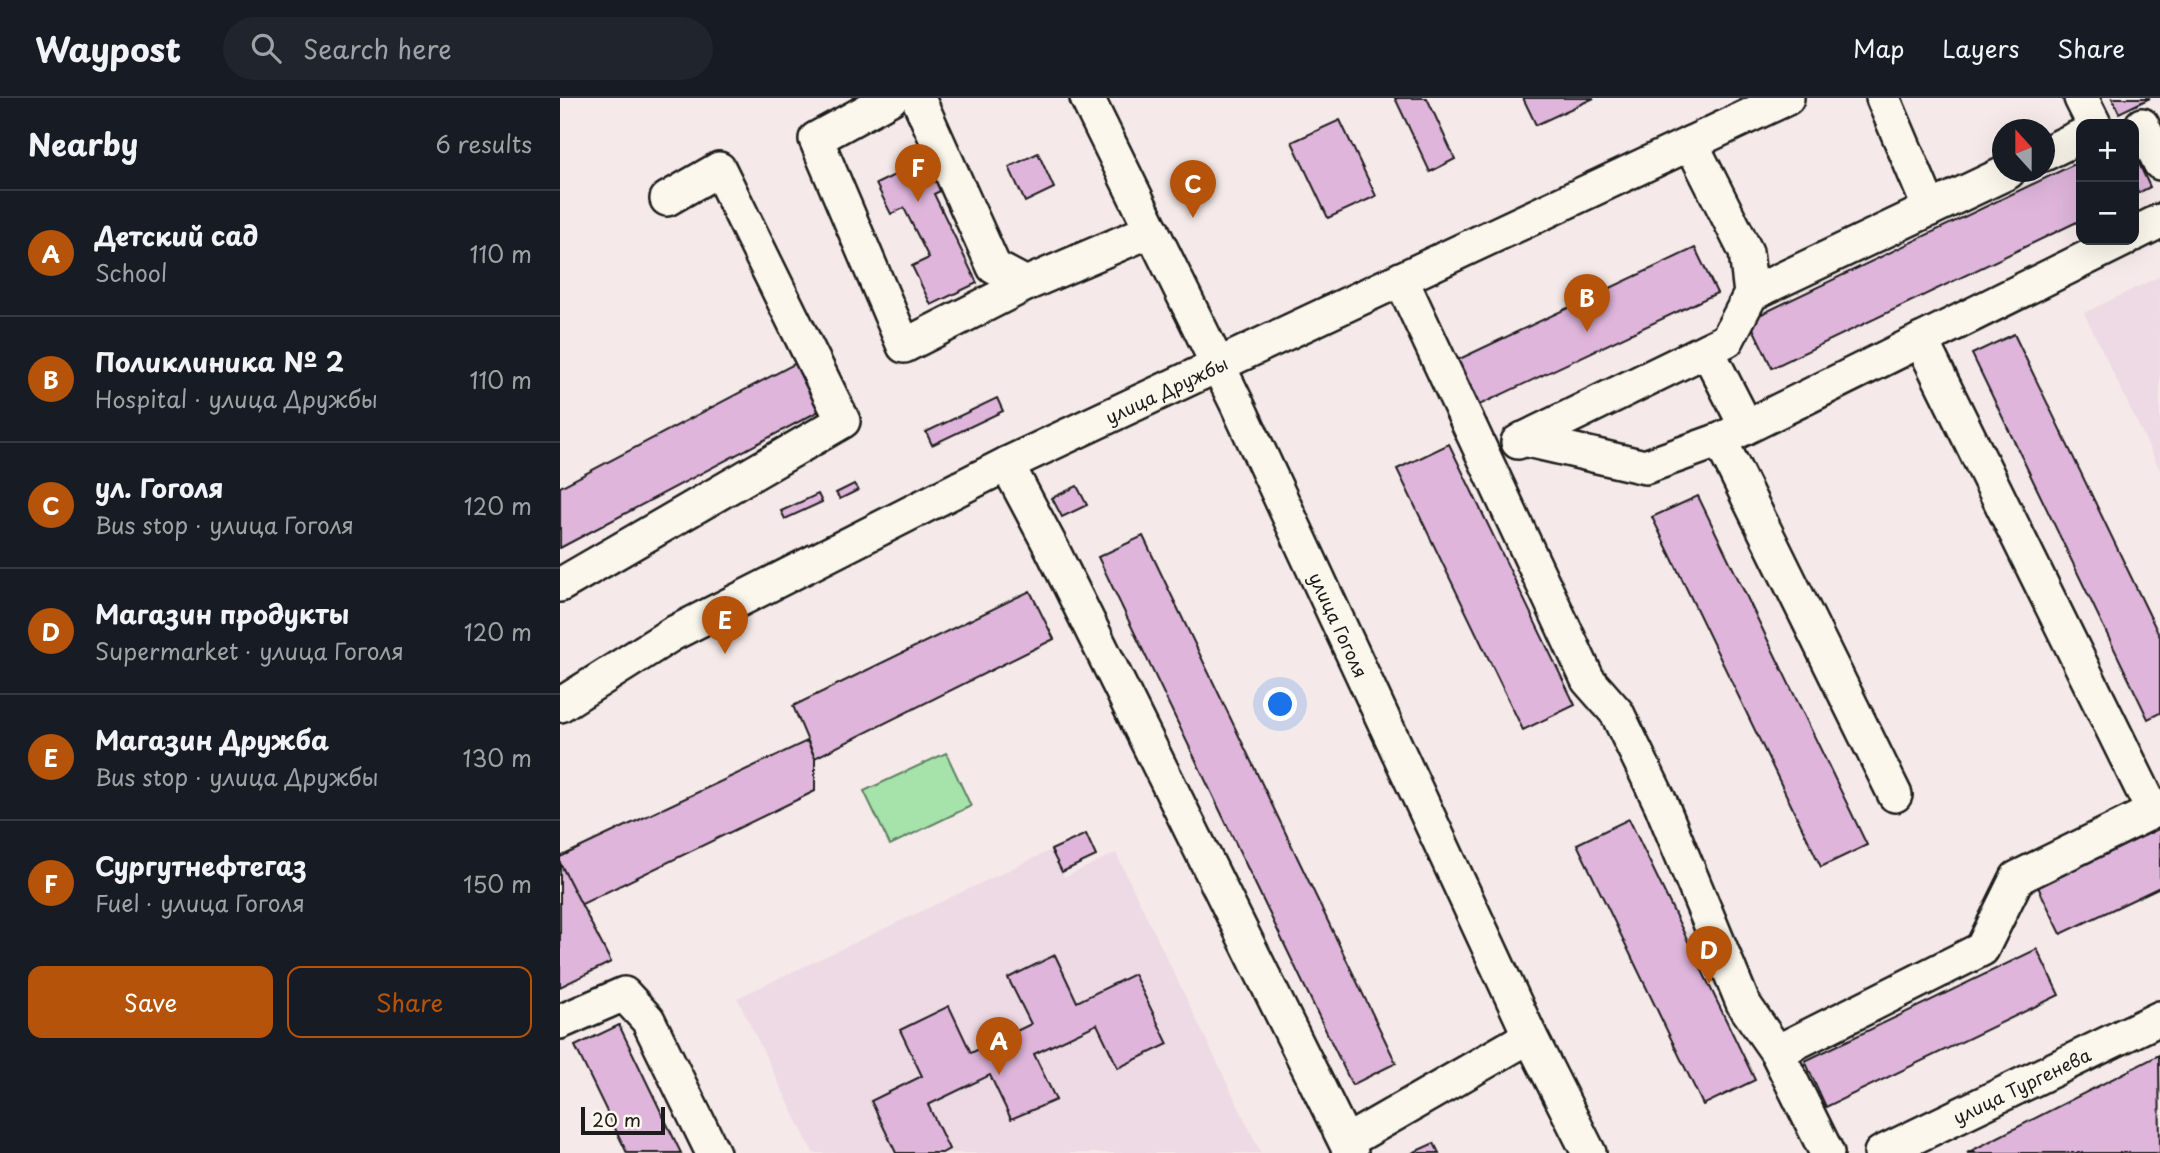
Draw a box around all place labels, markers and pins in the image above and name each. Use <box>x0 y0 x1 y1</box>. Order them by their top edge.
pin: F <box>895 144 941 202</box>
pin: C <box>1170 160 1216 218</box>
pin: B <box>1564 274 1610 332</box>
pin: E <box>702 596 748 654</box>
pin: D <box>1686 926 1732 984</box>
pin: A <box>976 1017 1022 1075</box>

